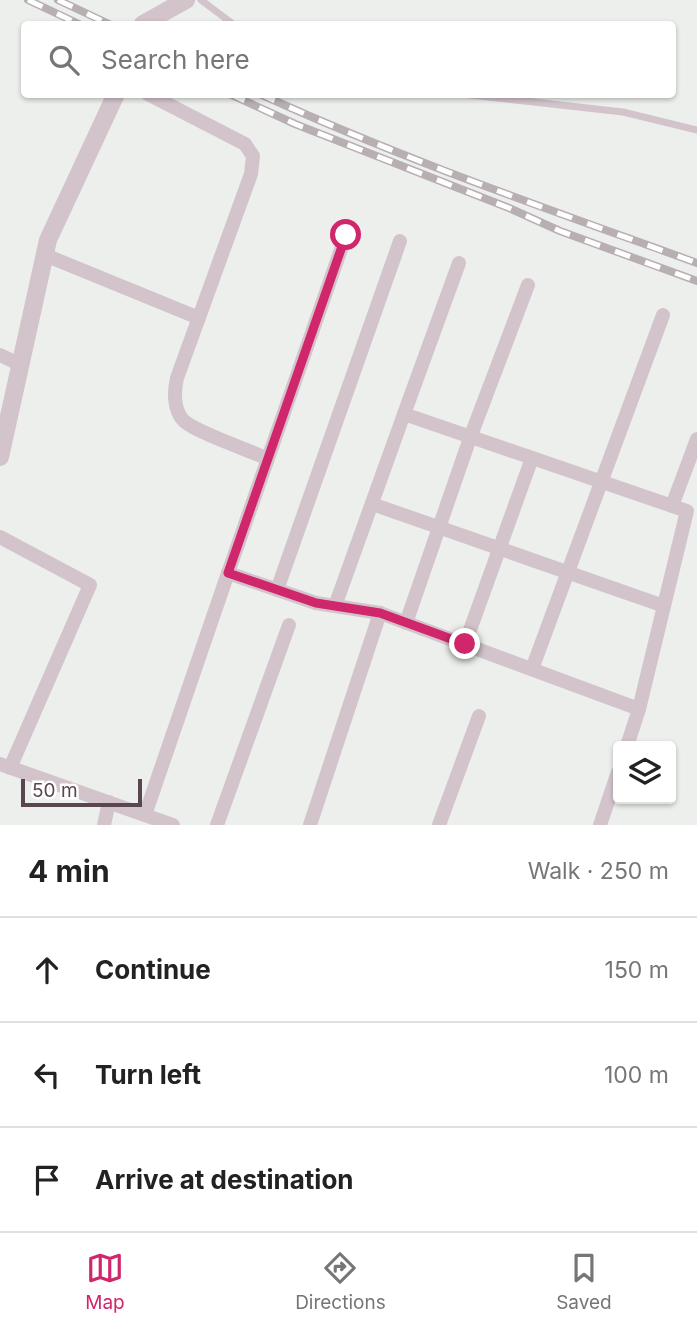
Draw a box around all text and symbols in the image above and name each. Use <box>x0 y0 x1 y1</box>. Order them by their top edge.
search box <box>21 21 676 98</box>
icon: search <box>45 41 83 79</box>
text: Search here <box>101 44 250 75</box>
route start <box>330 219 361 250</box>
route end <box>449 628 480 659</box>
map controls <box>613 741 676 804</box>
button: layers <box>613 741 676 804</box>
scale bar <box>21 776 142 808</box>
text: 50 m <box>32 779 78 802</box>
text: 4 min <box>28 853 110 889</box>
text: Walk · 250 m <box>528 857 669 885</box>
icon: ahead <box>28 951 66 989</box>
text: Continue <box>95 954 211 985</box>
text: 150 m <box>605 956 669 984</box>
icon: left <box>28 1056 66 1094</box>
text: Turn left <box>95 1059 201 1090</box>
text: 100 m <box>604 1061 669 1089</box>
icon: arrive <box>28 1161 66 1199</box>
text: Arrive at destination <box>95 1164 354 1195</box>
tab: Map <box>85 1249 125 1314</box>
tab: Directions <box>295 1249 386 1314</box>
tab: Saved <box>556 1249 612 1314</box>

